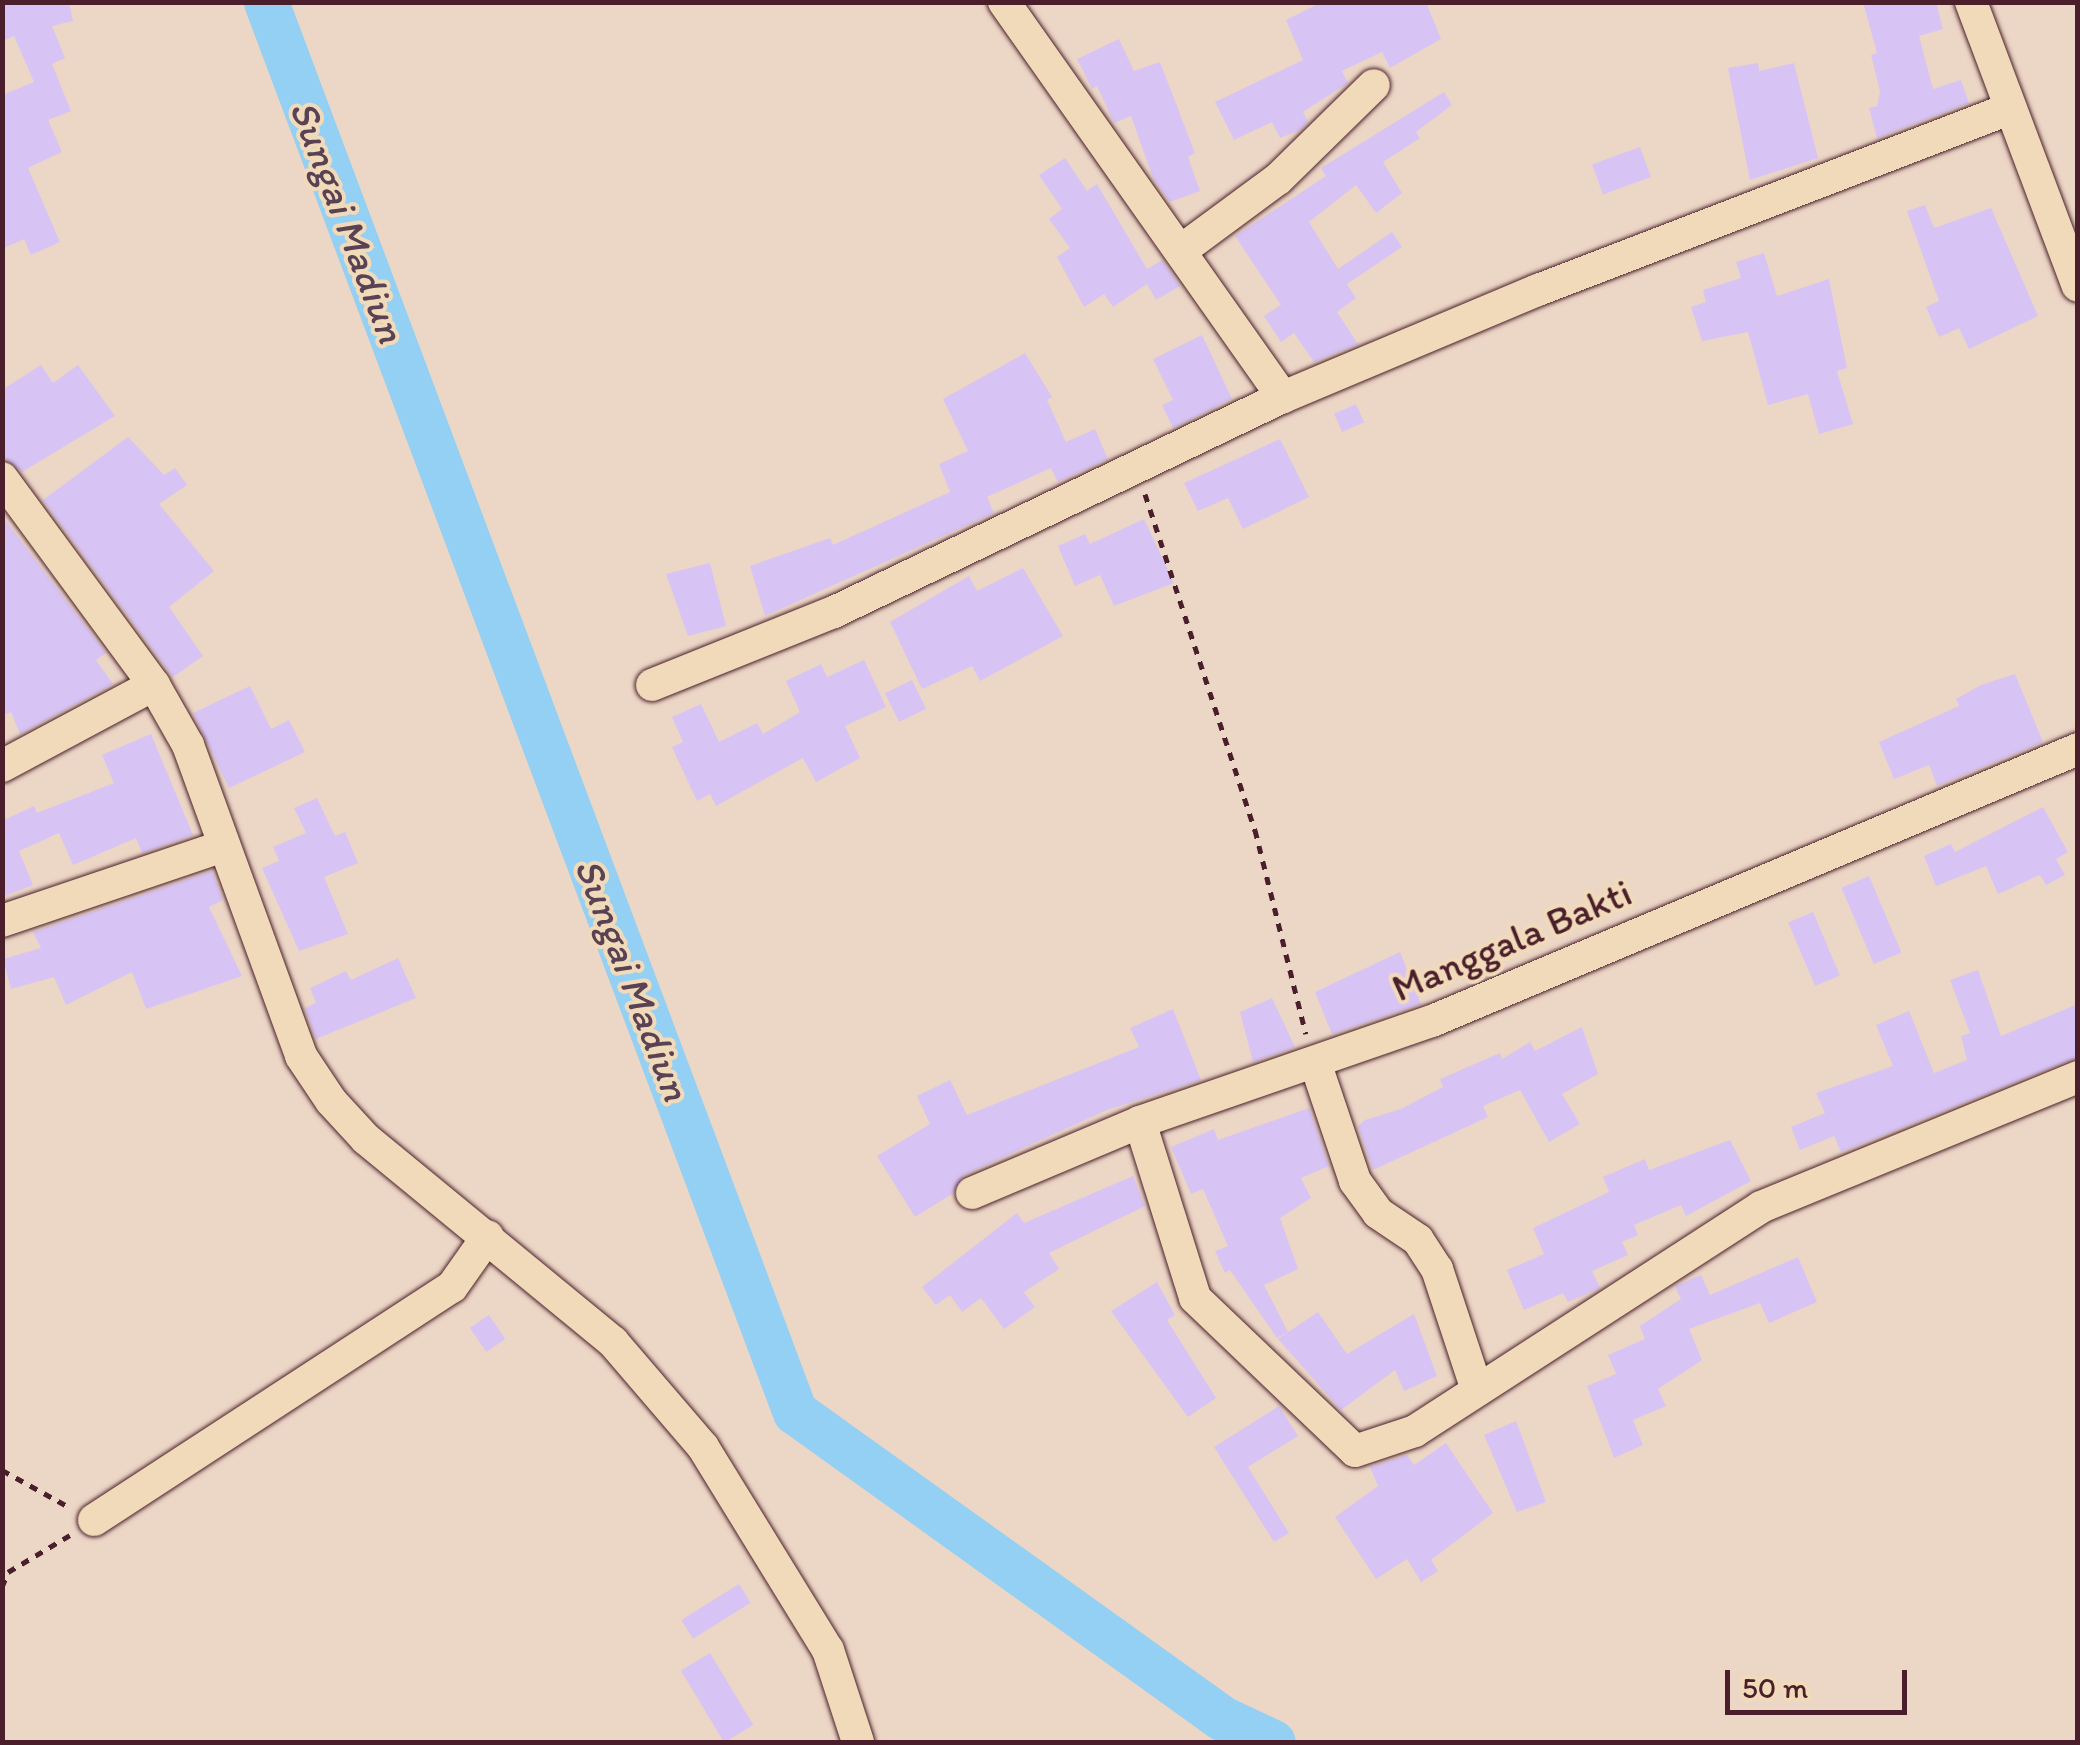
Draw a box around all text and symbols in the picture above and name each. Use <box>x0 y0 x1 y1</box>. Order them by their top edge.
water label: Sungai Madiun <box>280 94 416 348</box>
water label: Sungai Madiun <box>565 852 701 1106</box>
street label: Manggala Bakti <box>1385 870 1639 1012</box>
scale bar <box>1730 1650 1912 1712</box>
text: 50 m <box>1742 1669 1808 1706</box>

